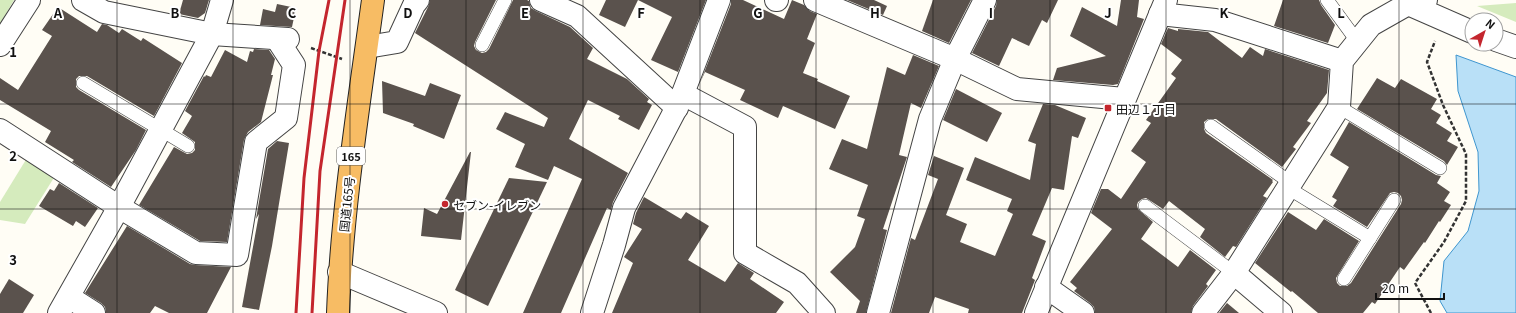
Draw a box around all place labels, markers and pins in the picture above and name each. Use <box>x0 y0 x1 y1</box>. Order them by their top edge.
place label: 田辺１丁目 <box>1116 100 1176 117</box>
marker: 田辺１丁目 <box>1103 103 1113 113</box>
place label: セブン-イレブン <box>453 196 541 213</box>
marker: セブン-イレブン <box>440 199 450 209</box>

